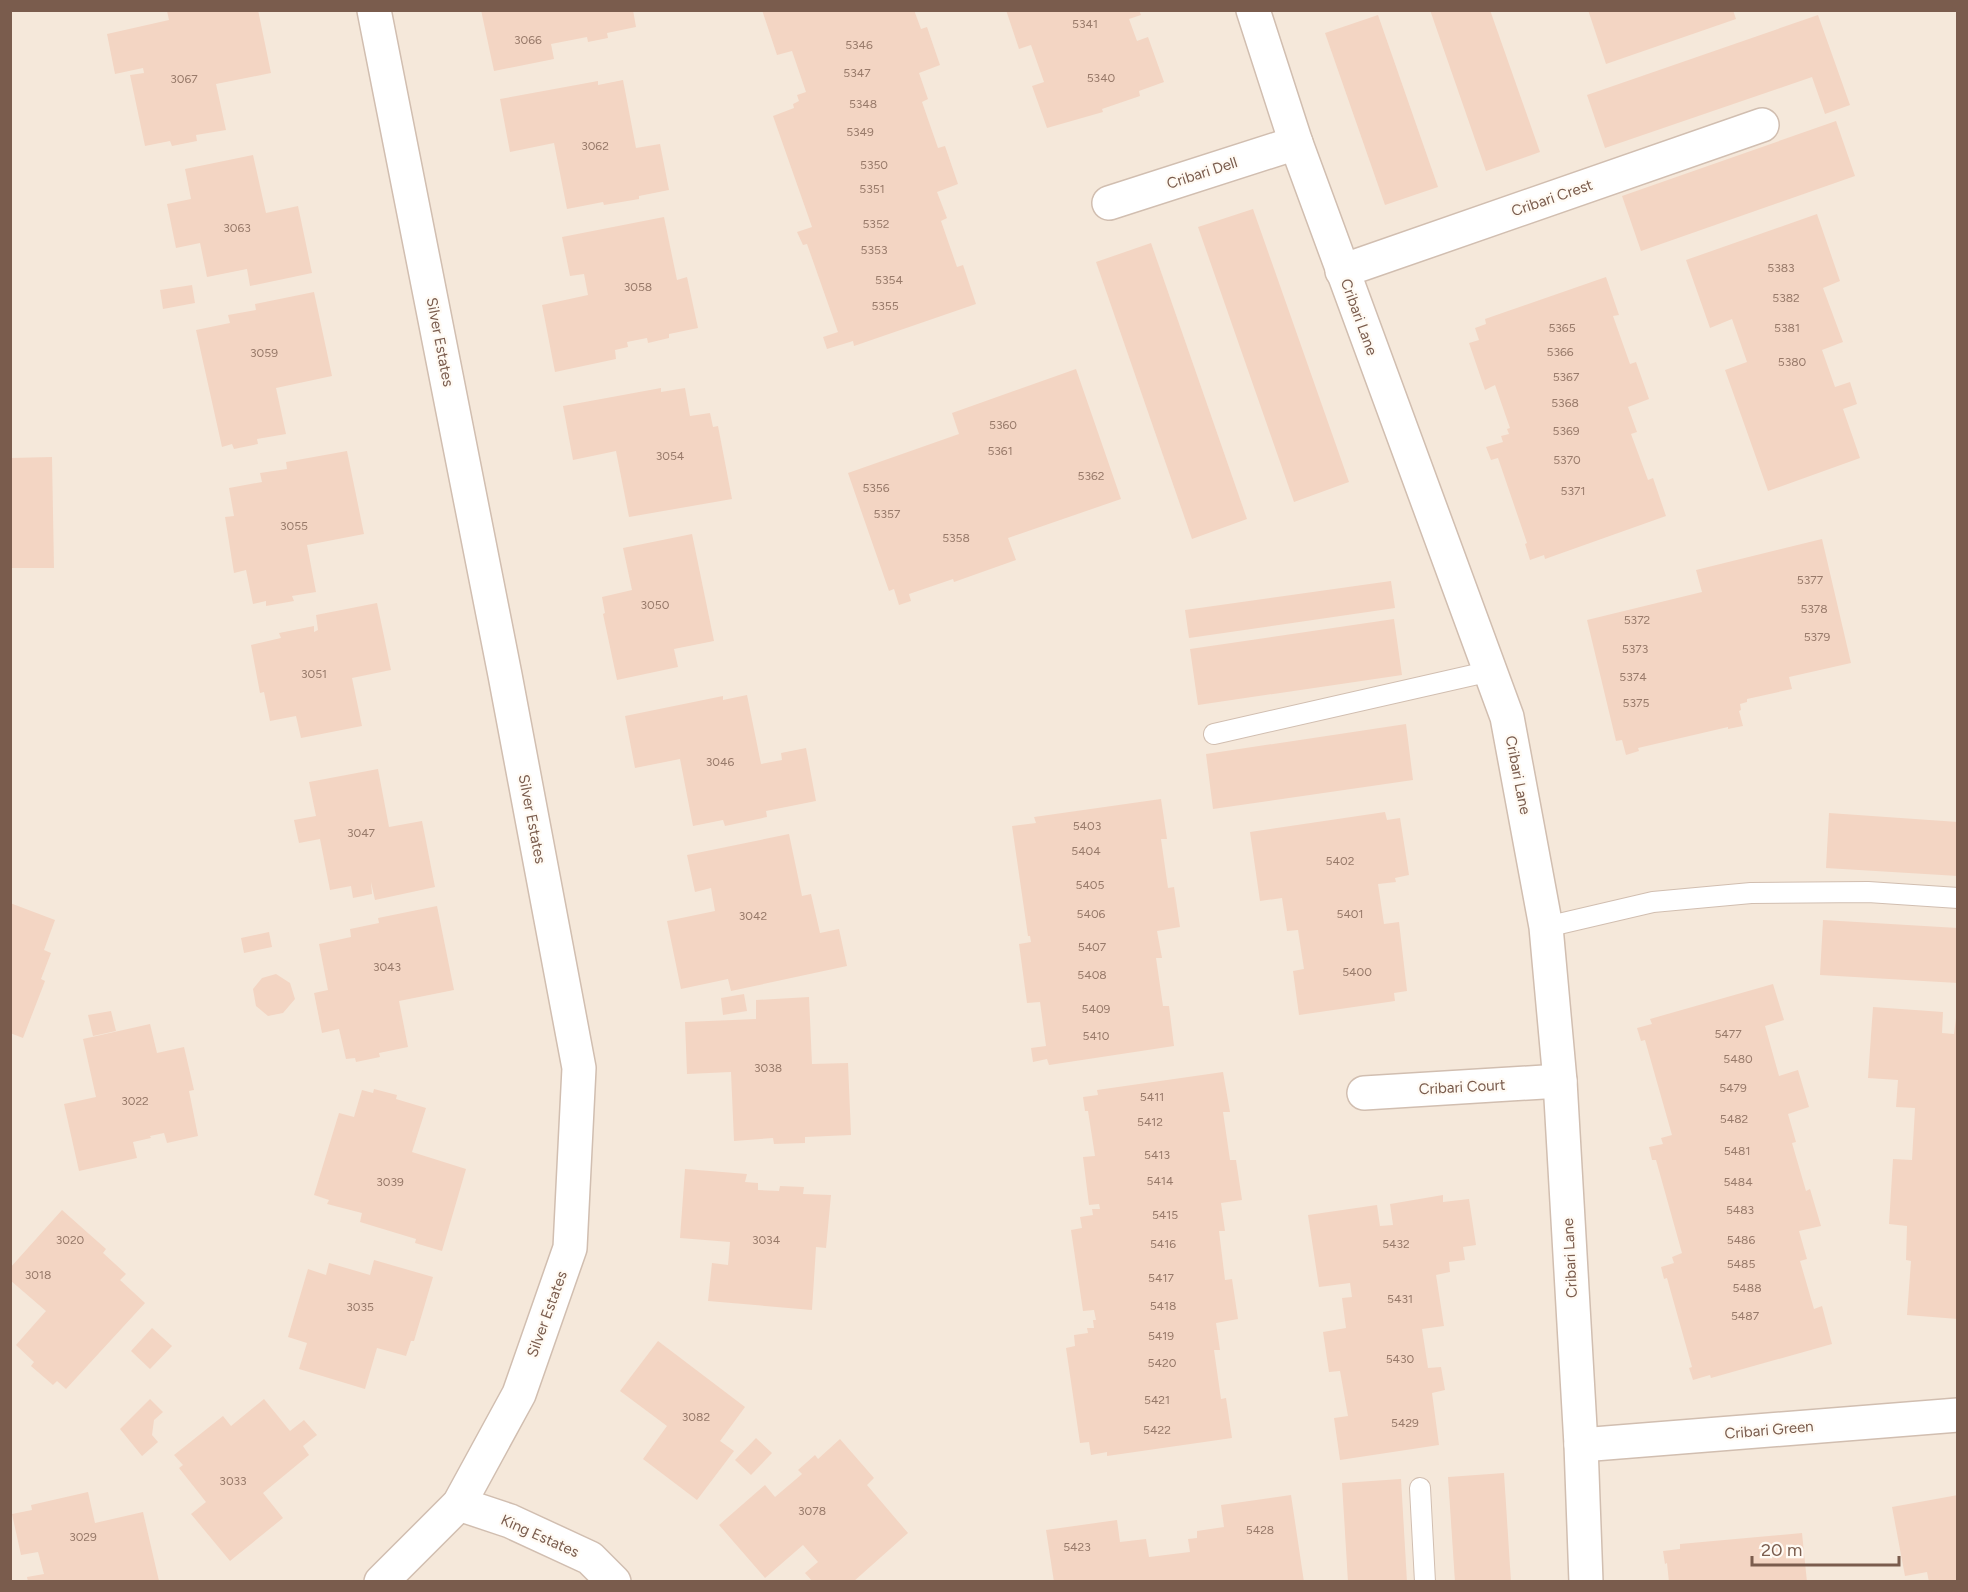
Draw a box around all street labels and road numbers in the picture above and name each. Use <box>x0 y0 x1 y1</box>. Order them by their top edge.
street label: Cribari Dell <box>1164 153 1240 193</box>
street label: Cribari Crest <box>1509 176 1595 220</box>
street label: Cribari Lane <box>1337 276 1381 358</box>
street label: Silver Estates <box>423 296 457 388</box>
street label: Cribari Lane <box>1502 734 1534 816</box>
street label: Silver Estates <box>515 773 549 865</box>
street label: Cribari Court <box>1418 1076 1506 1098</box>
street label: Cribari Lane <box>1559 1218 1581 1298</box>
street label: Silver Estates <box>523 1268 571 1360</box>
street label: Cribari Green <box>1724 1417 1814 1443</box>
street label: King Estates <box>498 1511 582 1561</box>

